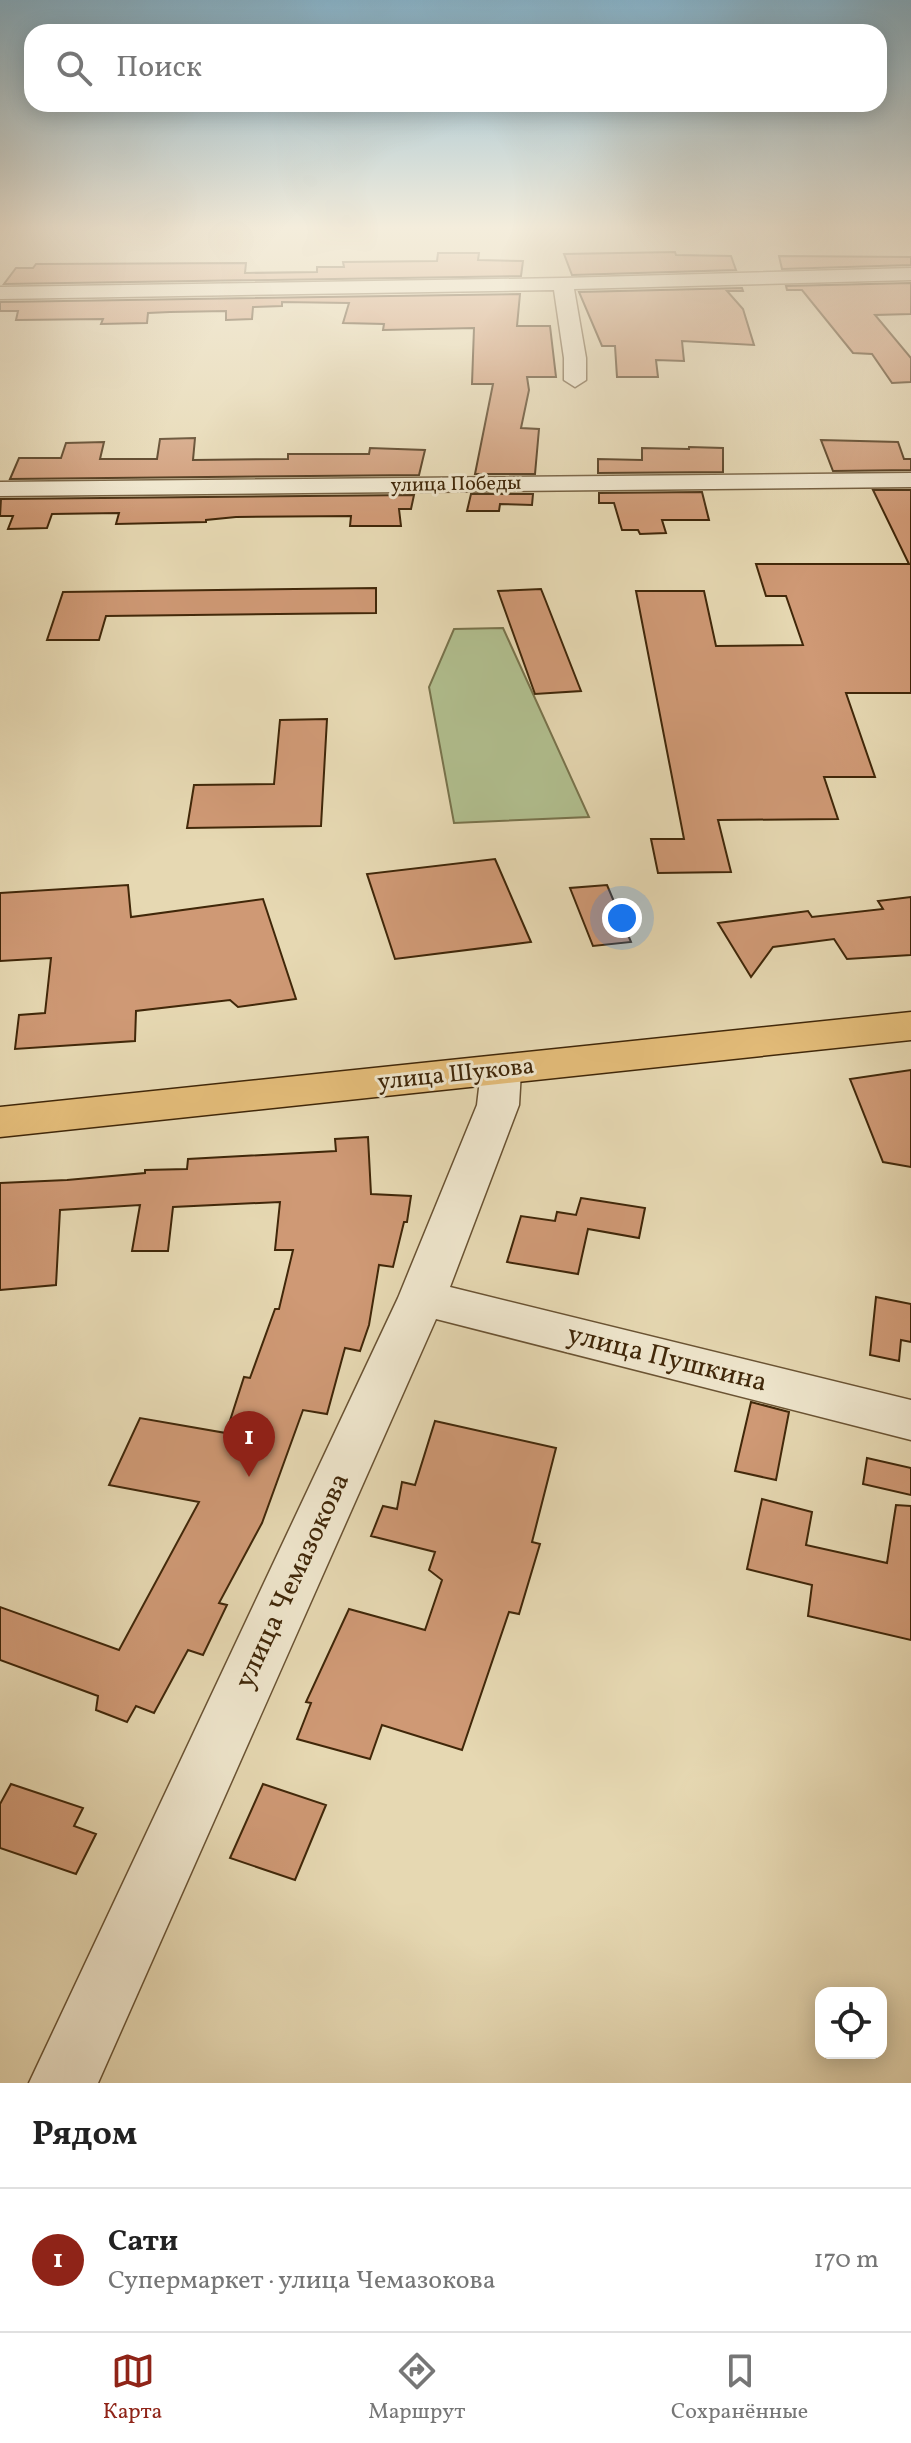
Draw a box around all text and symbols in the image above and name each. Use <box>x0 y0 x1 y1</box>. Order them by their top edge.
search box <box>24 24 887 112</box>
icon: search <box>52 46 96 90</box>
text: Поиск <box>116 47 202 89</box>
street label: улица Победы <box>390 470 522 500</box>
your location <box>602 898 642 938</box>
street label: улица Шукова <box>376 1050 536 1100</box>
street label: улица Пушкина <box>563 1315 771 1403</box>
pin: 1 <box>223 1411 275 1477</box>
street label: улица Чемазокова <box>226 1467 360 1695</box>
map controls <box>815 1987 887 2059</box>
button: locate <box>815 1987 887 2059</box>
text: Рядом <box>32 2112 137 2159</box>
text: Сати <box>108 2221 178 2263</box>
text: 1 <box>53 2242 63 2278</box>
text: 170 m <box>814 2242 879 2278</box>
text: Супермаркет · улица Чемазокова <box>108 2263 496 2299</box>
tab: Карта <box>103 2349 163 2428</box>
tab: Маршрут <box>368 2349 465 2428</box>
tab: Сохранённые <box>671 2349 808 2428</box>

